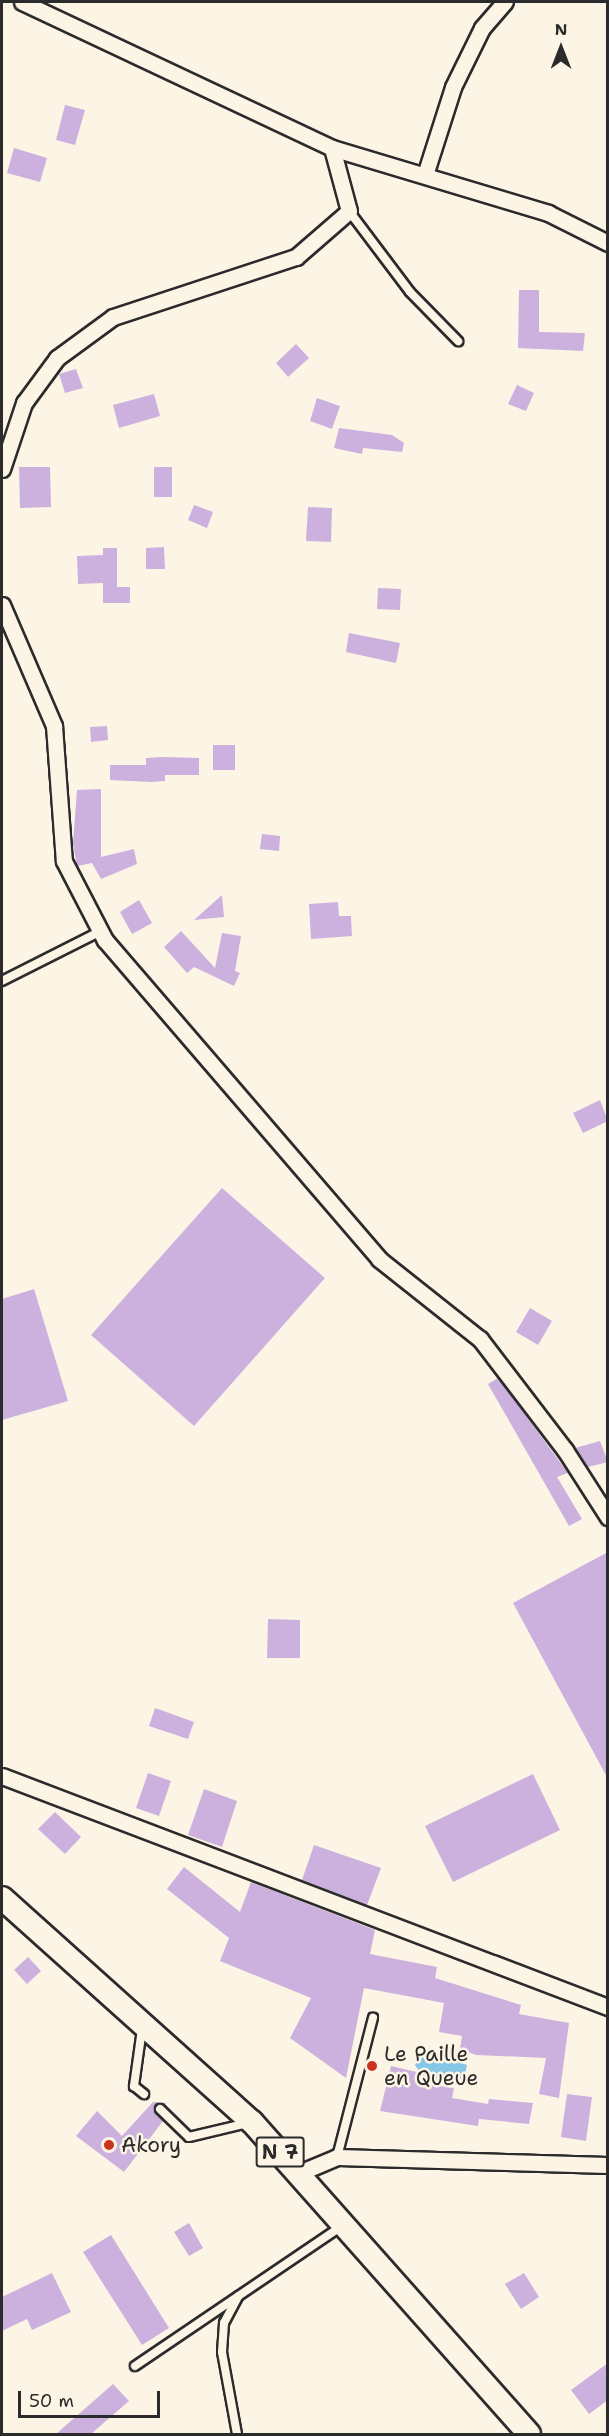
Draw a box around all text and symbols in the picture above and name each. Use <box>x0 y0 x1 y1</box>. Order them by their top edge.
north arrow <box>531 18 591 78</box>
text: N <box>555 19 567 40</box>
place label: Le Paille en Queue <box>384 2041 478 2091</box>
marker: Le Paille en Queue <box>365 2059 379 2073</box>
place label: Akory <box>121 2132 181 2158</box>
road number: N 7 <box>254 2135 306 2169</box>
marker: Akory <box>102 2138 116 2152</box>
scale bar <box>21 2379 164 2417</box>
text: 50 m <box>29 2389 74 2413</box>

